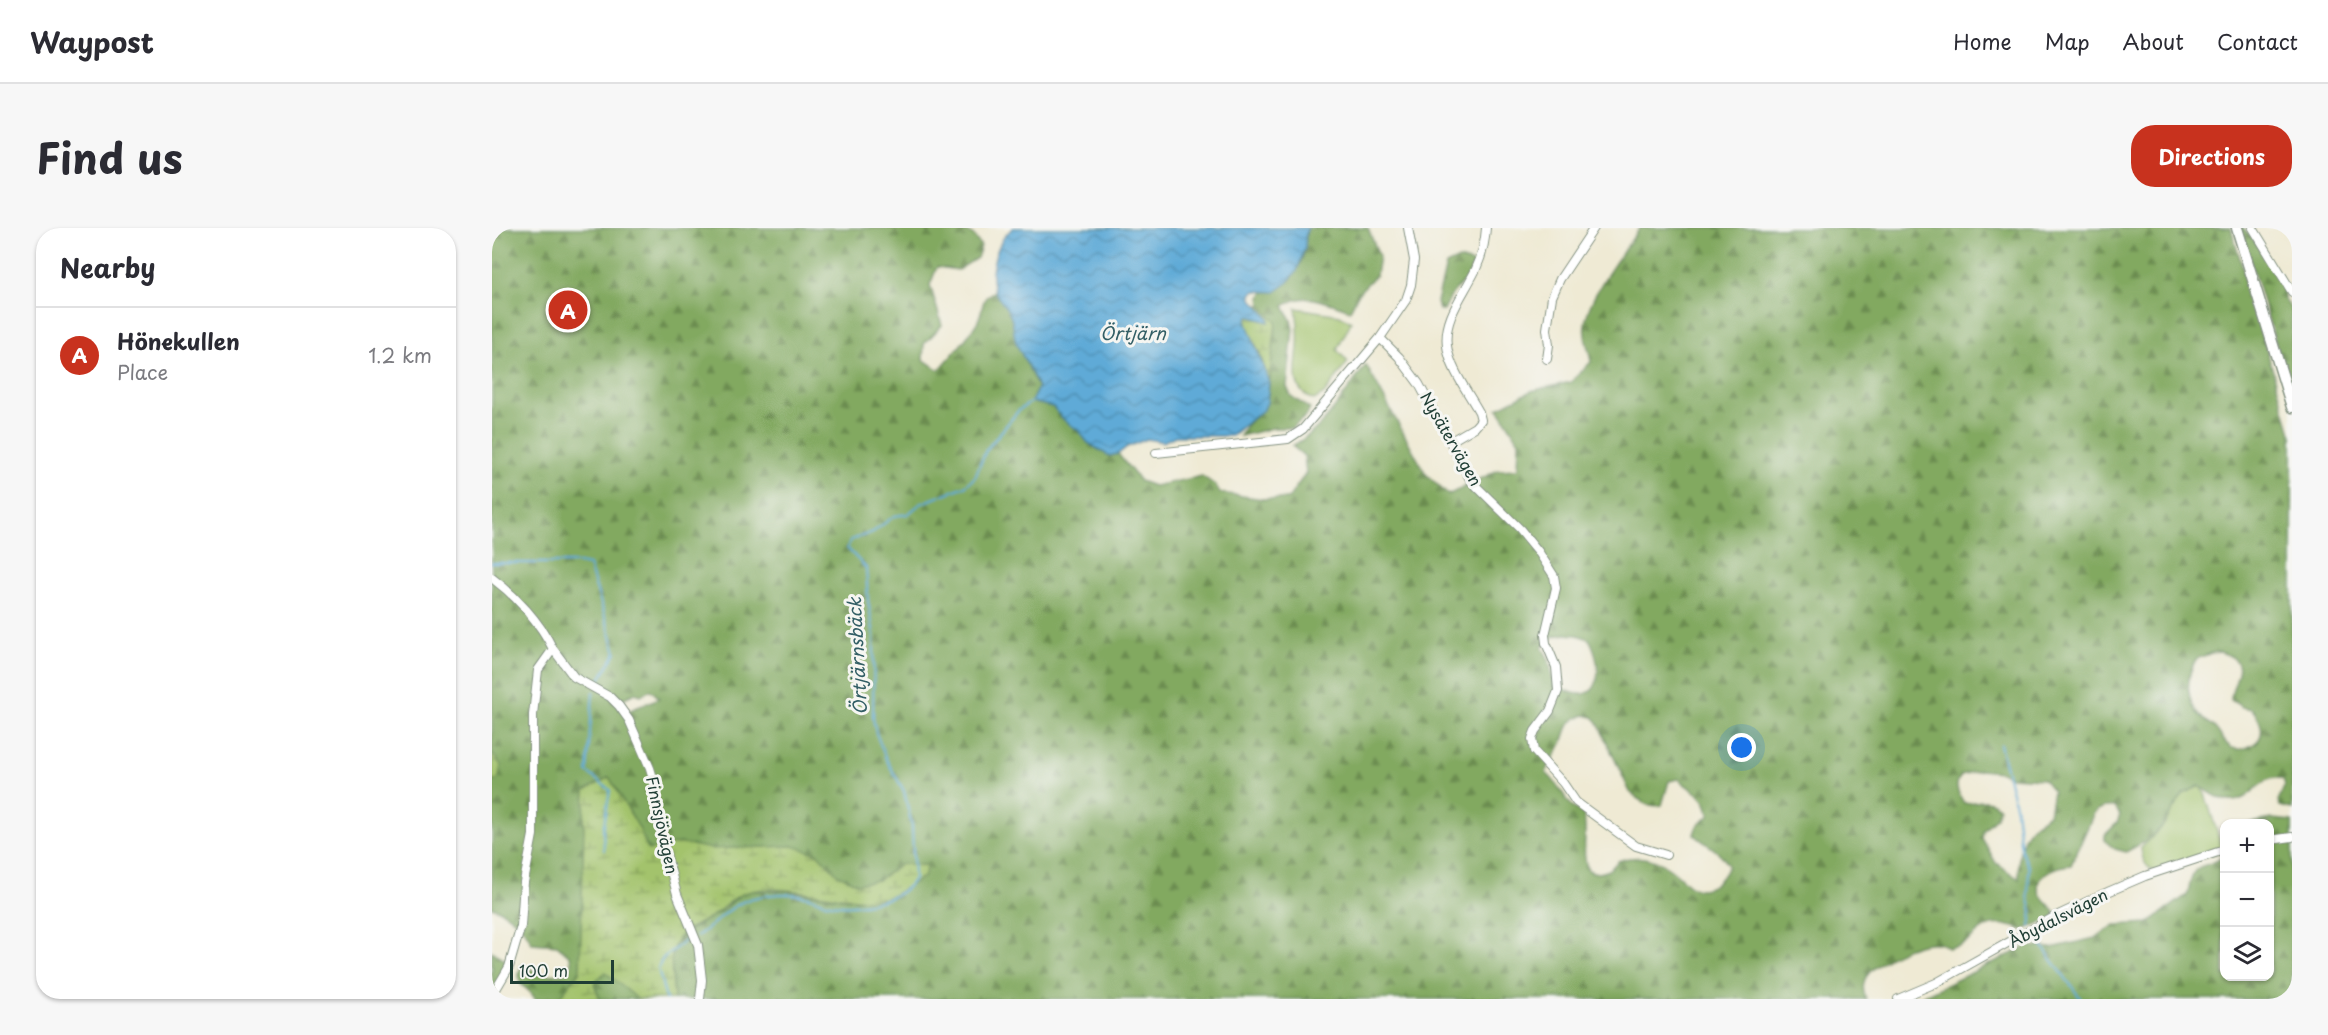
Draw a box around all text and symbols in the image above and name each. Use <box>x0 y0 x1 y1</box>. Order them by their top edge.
text: Waypost <box>30 20 154 63</box>
text: Home <box>1953 25 2012 57</box>
text: Map <box>2045 25 2090 57</box>
text: About <box>2123 25 2184 57</box>
text: Contact <box>2217 25 2298 57</box>
text: Find us <box>36 125 183 188</box>
button: Directions <box>2131 125 2292 187</box>
text: Nearby <box>60 248 155 287</box>
pin: A <box>548 288 588 332</box>
water label: Örtjärn <box>1100 319 1167 346</box>
text: Hönekullen <box>117 324 240 357</box>
text: A <box>72 340 87 370</box>
text: 1.2 km <box>368 340 432 370</box>
text: Place <box>117 357 168 387</box>
street label: Nysätervägen <box>1415 387 1489 490</box>
water label: Örtjärnsbäck <box>840 596 873 716</box>
your location <box>1727 733 1756 762</box>
street label: Finnsjövägen <box>641 774 685 876</box>
map controls <box>2220 819 2274 981</box>
button: + <box>2220 819 2274 873</box>
button: − <box>2220 873 2274 927</box>
street label: Åbydalsvägen <box>2004 882 2111 952</box>
button: layers <box>2220 927 2274 981</box>
scale bar <box>510 957 614 984</box>
text: 100 m <box>519 958 568 982</box>

